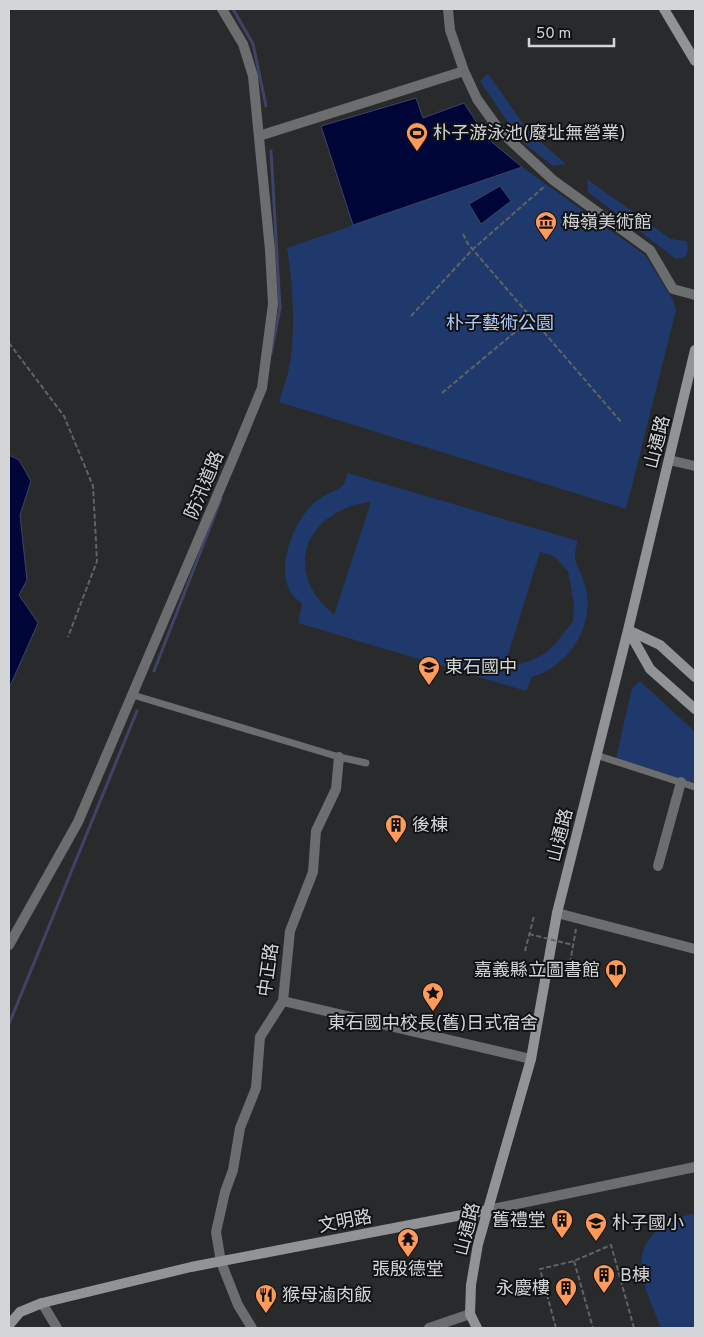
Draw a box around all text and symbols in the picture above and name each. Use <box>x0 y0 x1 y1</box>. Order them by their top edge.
scale bar <box>529 15 614 47</box>
text: 50 m <box>536 25 571 44</box>
sports icon: 朴子游泳池(廢址無營業) <box>405 121 429 152</box>
place label: 朴子游泳池(廢址無營業) <box>433 123 625 146</box>
museum icon: 梅嶺美術館 <box>534 210 558 241</box>
place label: 梅嶺美術館 <box>562 212 652 235</box>
park label: 朴子藝術公園 <box>446 313 554 336</box>
street label: 山通路 <box>641 413 676 471</box>
street label: 防汛道路 <box>181 448 230 523</box>
school or university icon: 東石國中 <box>417 655 441 686</box>
place label: 東石國中 <box>445 657 517 680</box>
street label: 山通路 <box>544 806 579 864</box>
building icon: 後棟 <box>384 813 408 844</box>
place label: 後棟 <box>412 815 448 838</box>
street label: 中正路 <box>254 942 285 999</box>
library icon: 嘉義縣立圖書館 <box>604 958 628 989</box>
place label: 嘉義縣立圖書館 <box>474 960 600 983</box>
place icon: 東石國中校長(舊)日式宿舍 <box>421 981 445 1012</box>
place label: 東石國中校長(舊)日式宿舍 <box>328 1013 538 1036</box>
street label: 山通路 <box>451 1200 486 1258</box>
street label: 文明路 <box>317 1206 374 1239</box>
building icon: 舊禮堂 <box>550 1208 574 1239</box>
place label: 舊禮堂 <box>492 1210 546 1233</box>
school or university icon: 朴子國小 <box>584 1211 608 1242</box>
place label: 朴子國小 <box>612 1213 684 1236</box>
temple icon: 張殷德堂 <box>396 1227 420 1258</box>
place label: 張殷德堂 <box>372 1259 444 1282</box>
building icon: B棟 <box>592 1263 616 1294</box>
place label: B棟 <box>620 1265 650 1288</box>
building icon: 永慶樓 <box>554 1276 578 1307</box>
place label: 永慶樓 <box>496 1278 550 1301</box>
restaurant icon: 猴母滷肉飯 <box>254 1283 278 1314</box>
place label: 猴母滷肉飯 <box>282 1285 372 1308</box>

